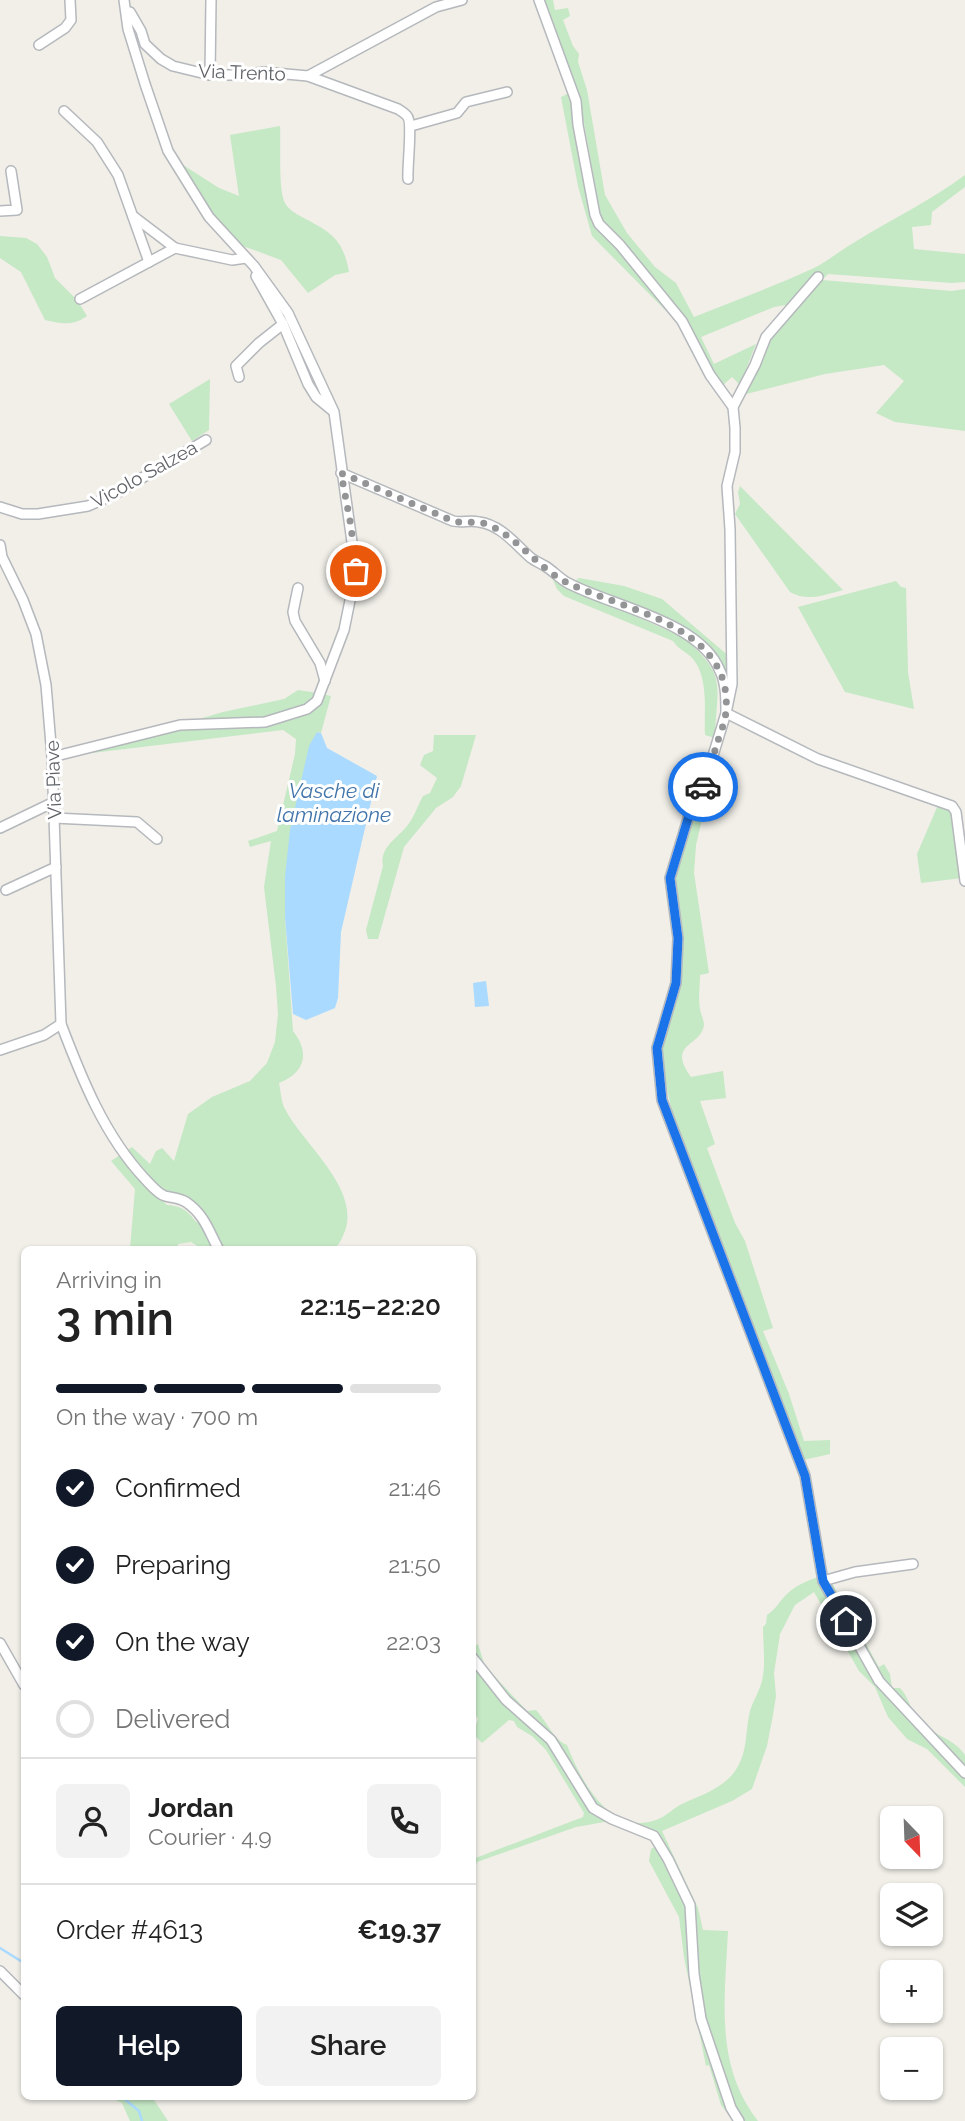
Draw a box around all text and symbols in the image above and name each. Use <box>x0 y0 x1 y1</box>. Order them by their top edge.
street label: Via Trento <box>198 59 286 85</box>
street label: Vicolo Salzea <box>87 436 201 512</box>
pin <box>326 541 386 601</box>
icon: bag <box>337 552 375 590</box>
street label: Via Piave <box>41 740 65 820</box>
courier <box>668 752 738 822</box>
icon: car <box>684 768 722 806</box>
water label: Vasche di laminazione <box>277 778 391 827</box>
text: Arriving in <box>56 1266 162 1293</box>
text: 22:15–22:20 <box>300 1291 441 1321</box>
text: 3 min <box>56 1292 174 1346</box>
text: On the way · 700 m <box>56 1403 258 1430</box>
icon: check <box>56 1469 94 1507</box>
text: Confirmed <box>115 1473 241 1503</box>
text: 21:46 <box>388 1474 441 1501</box>
icon: check <box>56 1546 94 1584</box>
text: Preparing <box>115 1550 231 1580</box>
text: 21:50 <box>388 1551 441 1578</box>
pin <box>816 1591 876 1651</box>
icon: home <box>827 1602 865 1640</box>
icon: check <box>56 1623 94 1661</box>
text: On the way <box>115 1627 250 1657</box>
text: 22:03 <box>386 1628 441 1655</box>
text: Delivered <box>115 1704 230 1734</box>
button: person <box>56 1784 130 1858</box>
button: phone <box>367 1784 441 1858</box>
text: Jordan <box>148 1793 234 1823</box>
north arrow <box>880 1806 943 1869</box>
map controls <box>880 1806 943 2100</box>
text: Courier · 4.9 <box>148 1823 272 1850</box>
button: layers <box>880 1883 943 1946</box>
text: Order #4613 <box>56 1915 203 1945</box>
text: €19.37 <box>357 1915 441 1945</box>
button: + <box>880 1960 943 2023</box>
button: Help <box>56 2006 242 2086</box>
button: Share <box>256 2006 441 2086</box>
button: − <box>880 2037 943 2100</box>

